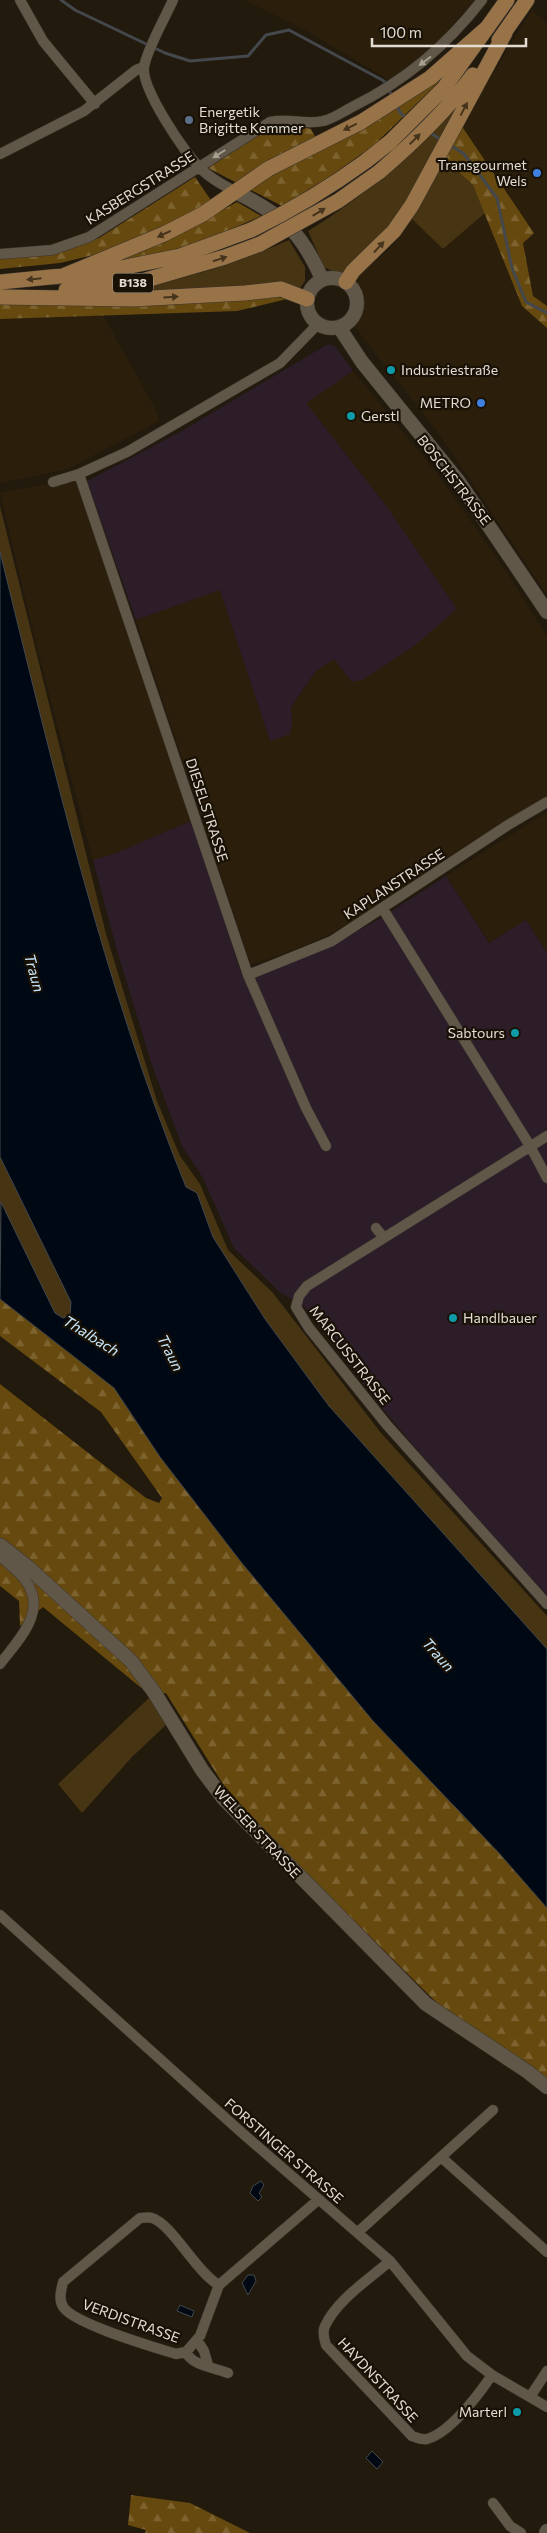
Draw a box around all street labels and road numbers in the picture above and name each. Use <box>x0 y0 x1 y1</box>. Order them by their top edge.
street label: KASBERGSTRASSE <box>82 147 197 228</box>
road number: B138 <box>113 274 153 292</box>
street label: BOSCHSTRASSE <box>414 431 495 528</box>
street label: DIESELSTRASSE <box>183 756 232 864</box>
street label: KAPLANSTRASSE <box>340 845 447 923</box>
street label: MARCUSSTRASSE <box>306 1302 394 1408</box>
street label: WELSER STRASSE <box>210 1782 304 1881</box>
street label: FORSTINGER STRASSE <box>221 2094 347 2207</box>
street label: VERDISTRASSE <box>80 2295 182 2346</box>
street label: HAYDNSTRASSE <box>335 2334 422 2426</box>

